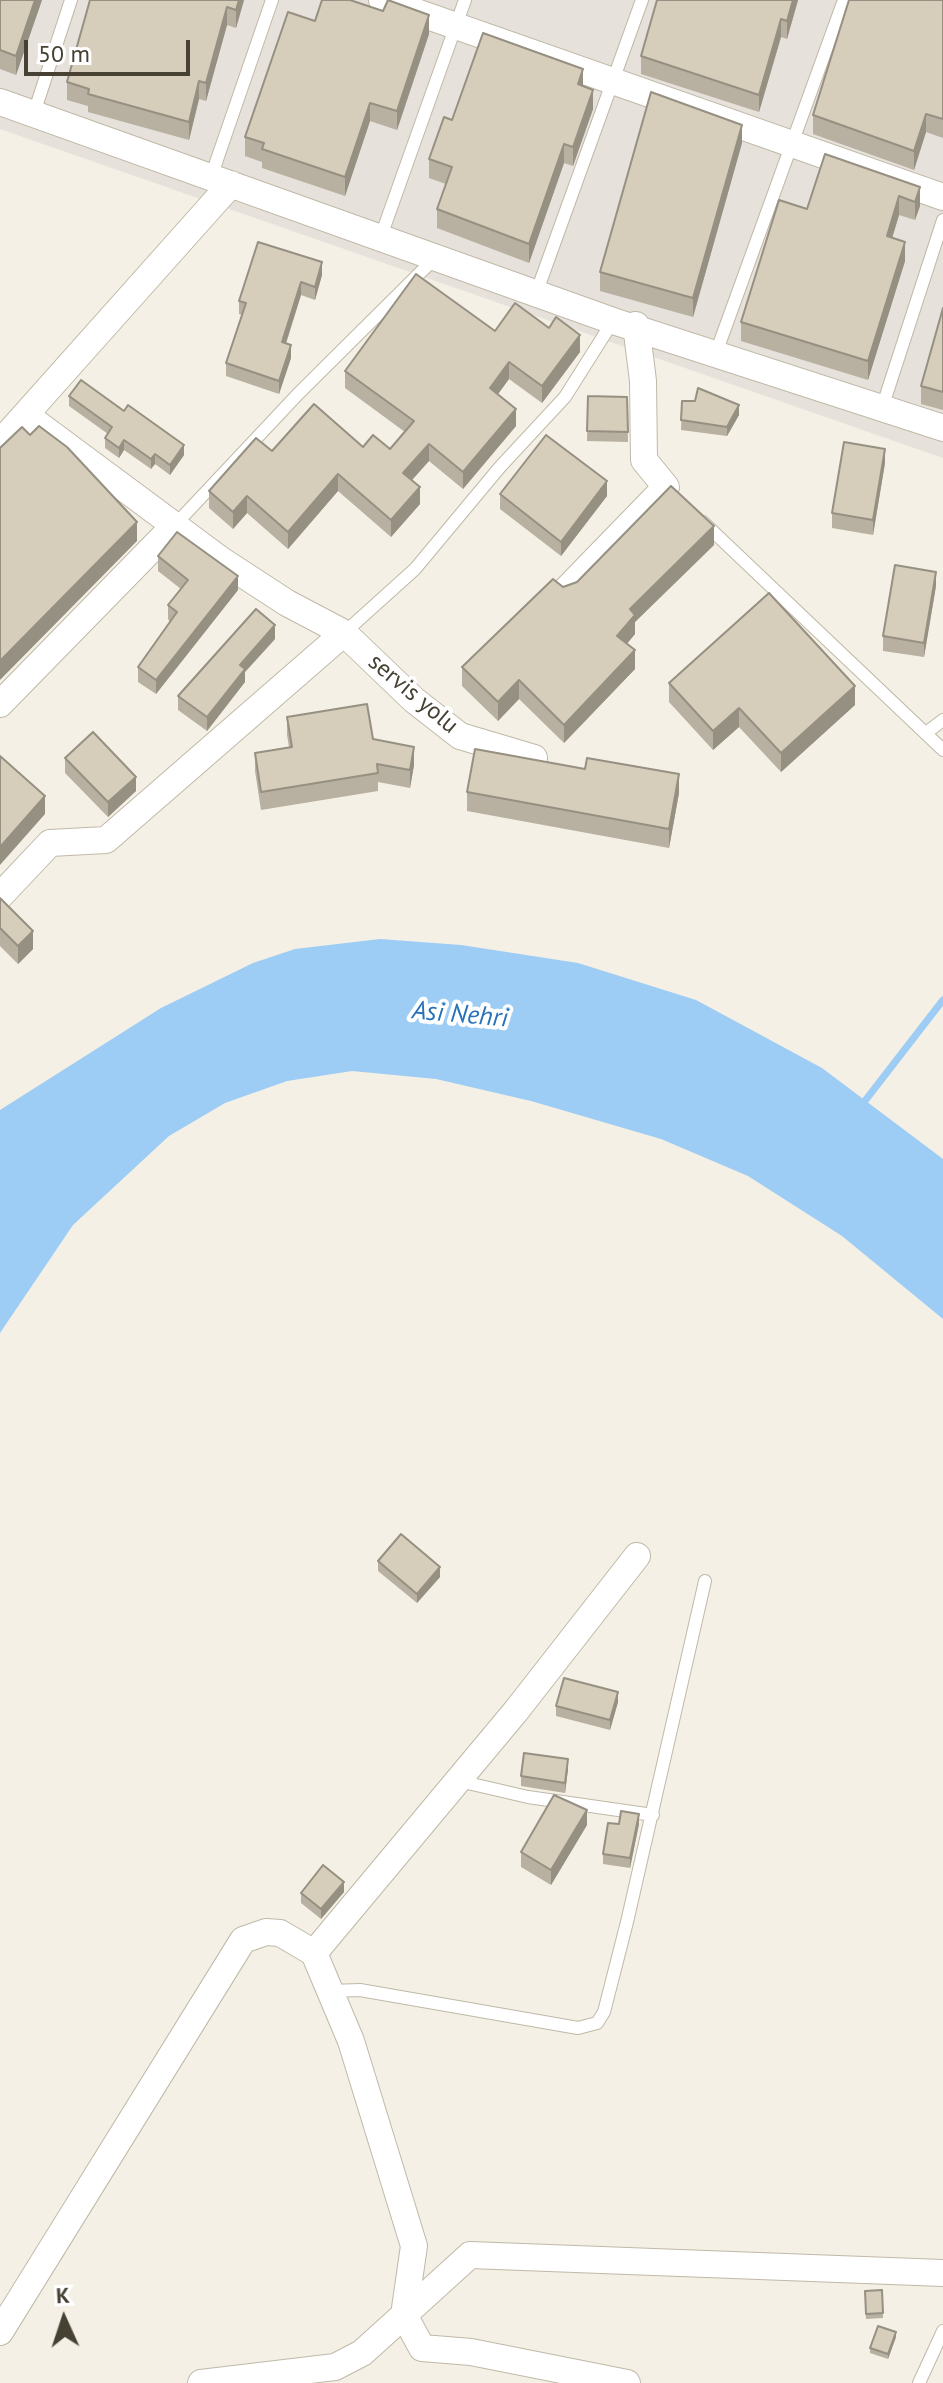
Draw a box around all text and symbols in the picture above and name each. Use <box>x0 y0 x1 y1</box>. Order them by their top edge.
scale bar <box>28 24 194 74</box>
text: 50 m <box>38 38 90 69</box>
street label: servis yolu <box>362 648 464 740</box>
water label: Asi Nehri <box>411 995 509 1035</box>
north arrow <box>24 2279 104 2359</box>
text: K <box>55 2281 70 2309</box>

